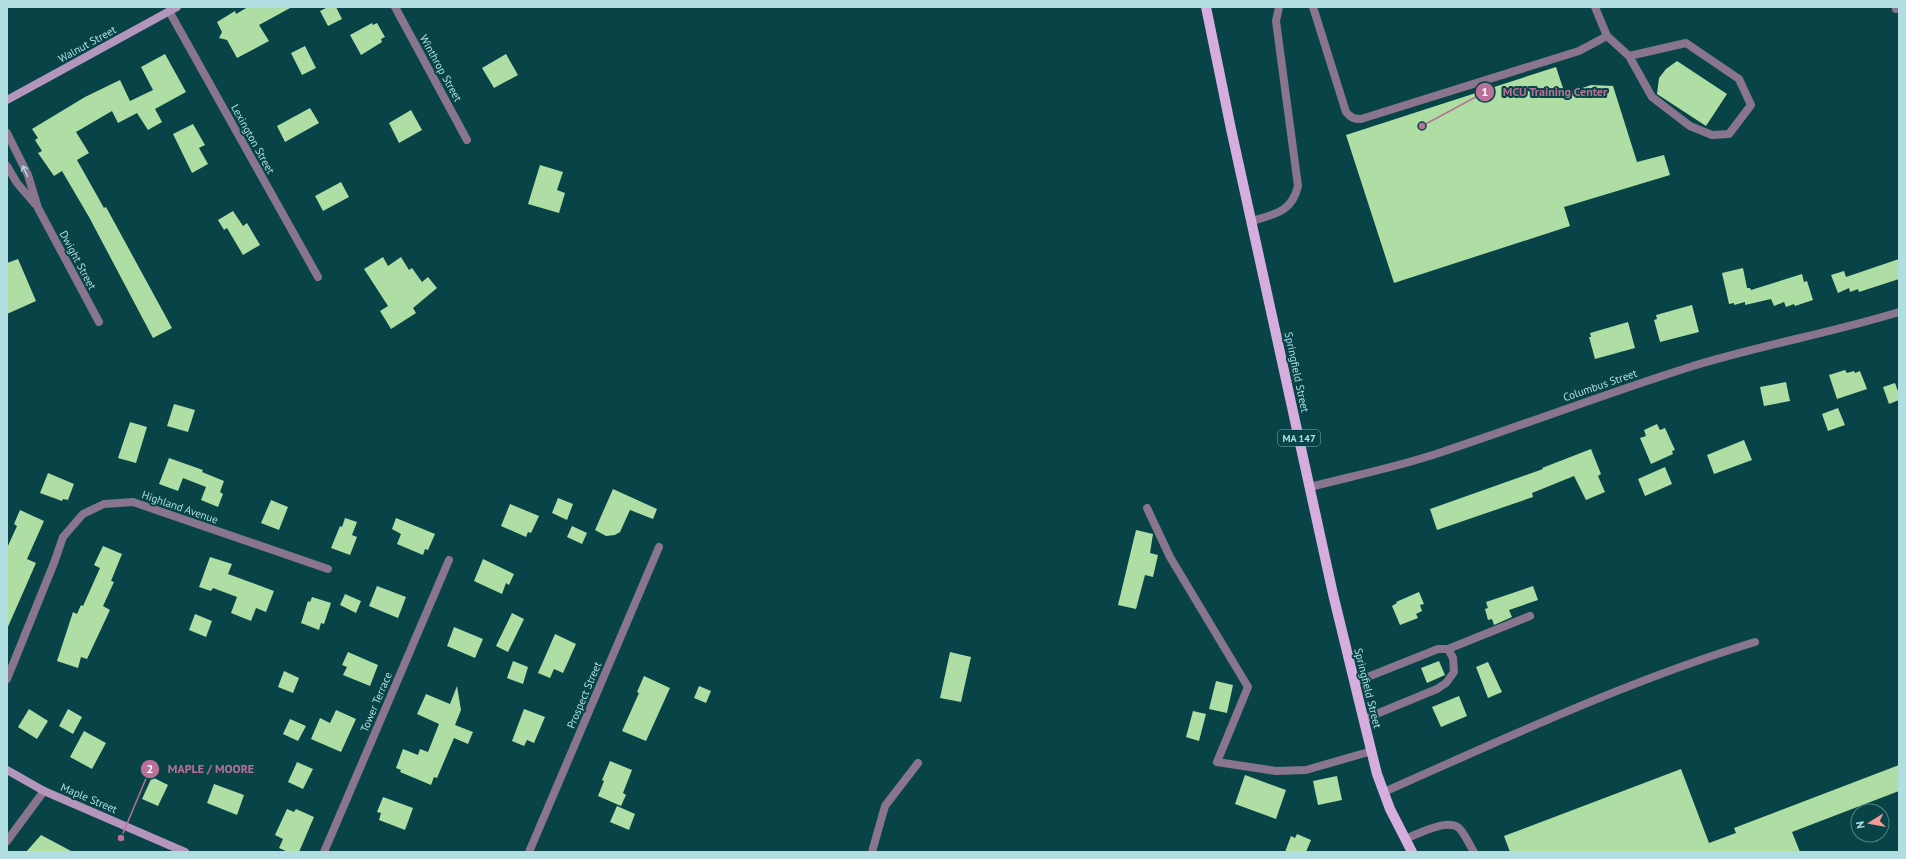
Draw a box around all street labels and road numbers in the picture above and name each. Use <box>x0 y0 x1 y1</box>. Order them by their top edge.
street label: Walnut Street <box>56 22 119 66</box>
street label: Winthrop Street <box>417 32 465 104</box>
street label: Lexington Street <box>228 102 278 177</box>
street label: Dwight Street <box>57 228 100 292</box>
street label: Springfield Street <box>1282 330 1312 414</box>
street label: Columbus Street <box>1561 366 1639 404</box>
road number: MA 147 <box>1278 430 1320 446</box>
street label: Highland Avenue <box>140 487 220 527</box>
street label: Springfield Street <box>1351 646 1385 730</box>
street label: Prospect Street <box>564 659 604 730</box>
street label: Tower Terrace <box>357 669 395 734</box>
street label: Maple Street <box>59 780 120 816</box>

